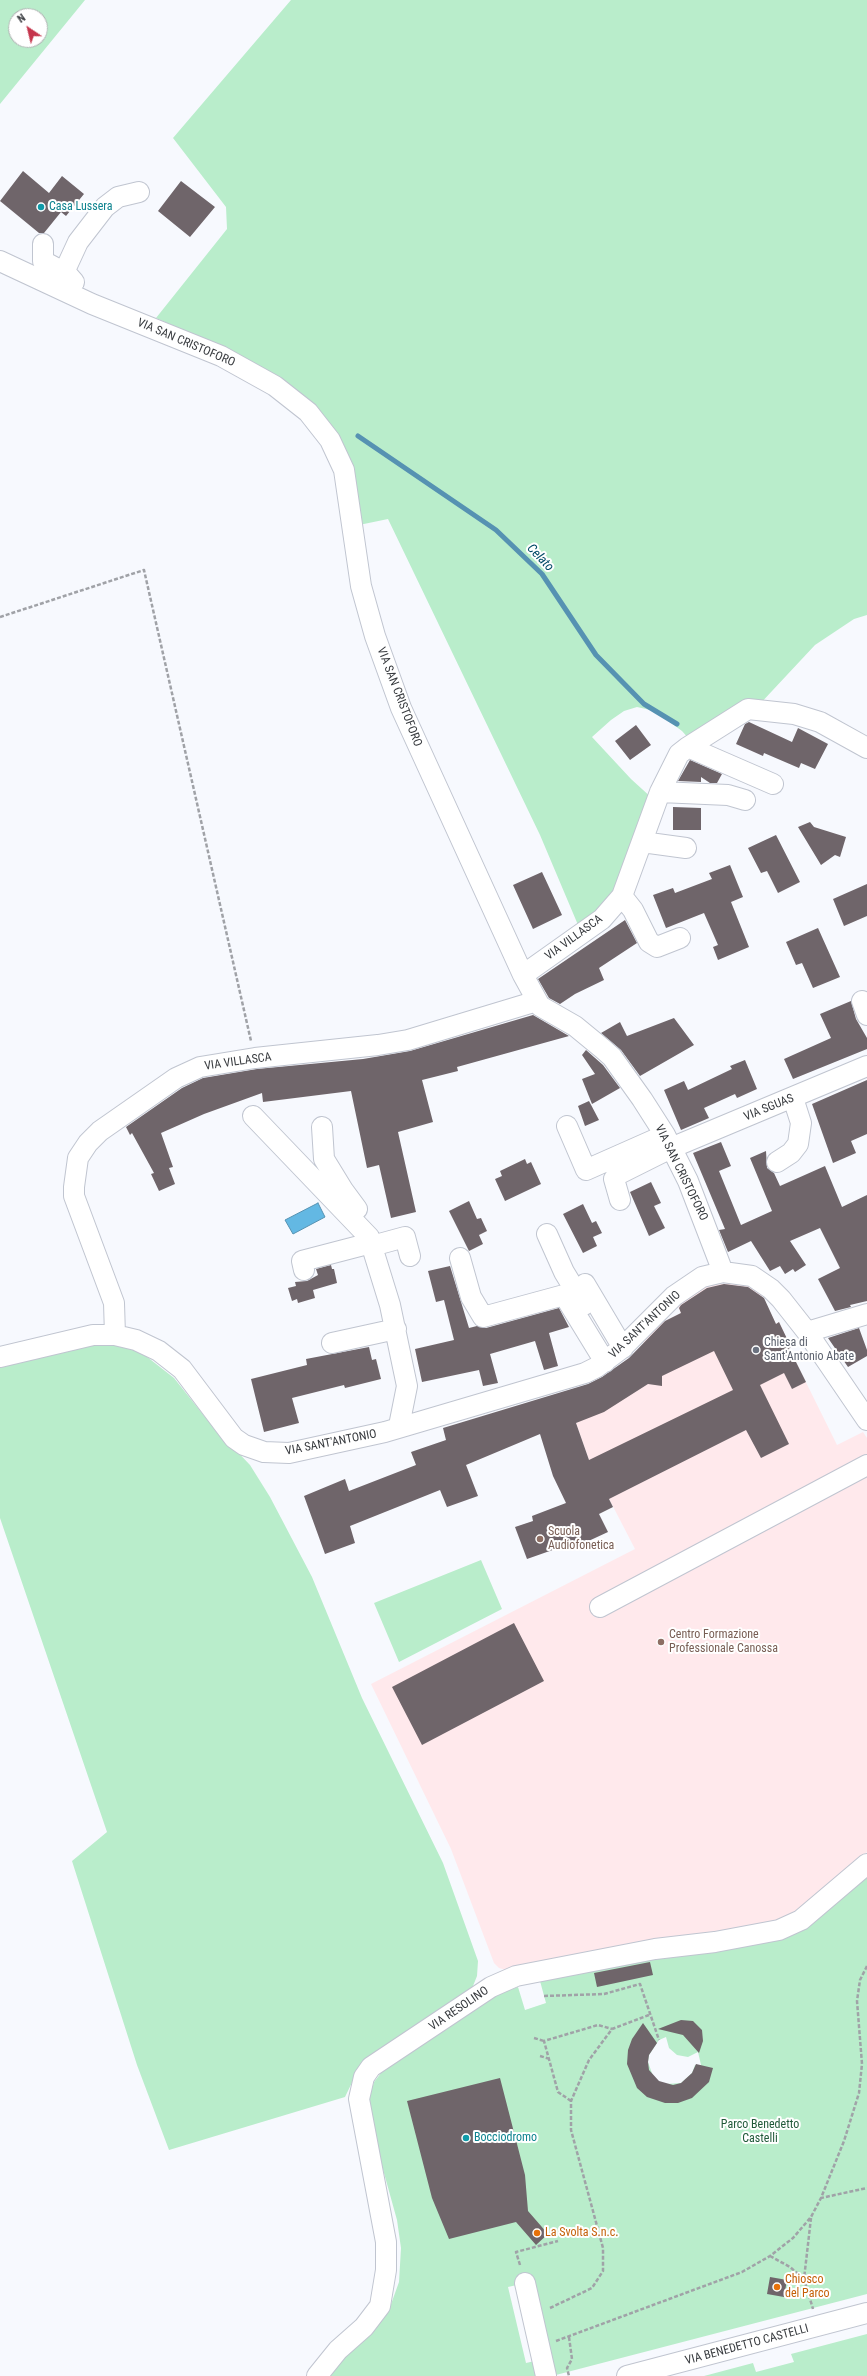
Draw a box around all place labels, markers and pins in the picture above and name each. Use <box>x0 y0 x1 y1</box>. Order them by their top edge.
place label: Casa Lussera <box>49 200 113 214</box>
marker: Casa Lussera <box>36 202 46 212</box>
place label: Chiesa di Sant'Antonio Abate <box>764 1336 854 1364</box>
marker: Chiesa di Sant'Antonio Abate <box>751 1345 761 1355</box>
place label: Scuola Audiofonetica <box>548 1525 614 1553</box>
marker: Scuola Audiofonetica <box>535 1534 545 1544</box>
place label: Centro Formazione Professionale Canossa <box>669 1628 778 1656</box>
marker: Centro Formazione Professionale Canossa <box>656 1637 666 1647</box>
place label: Bocciodromo <box>474 2131 537 2145</box>
marker: Bocciodromo <box>461 2133 471 2143</box>
place label: La Svolta S.n.c. <box>545 2226 618 2240</box>
marker: La Svolta S.n.c. <box>532 2228 542 2238</box>
place label: Chiosco del Parco <box>785 2273 830 2301</box>
marker: Chiosco del Parco <box>772 2282 782 2292</box>

